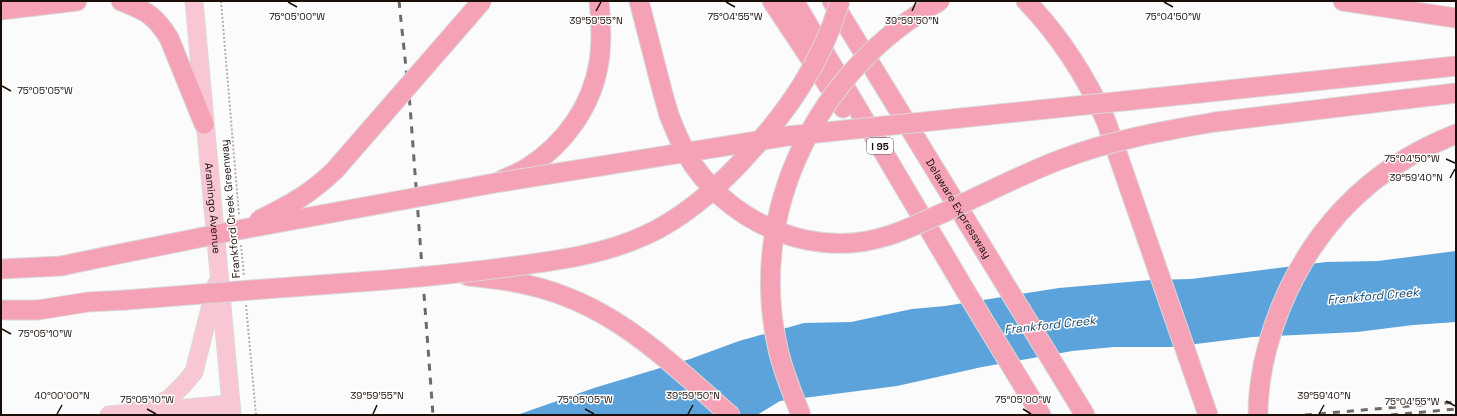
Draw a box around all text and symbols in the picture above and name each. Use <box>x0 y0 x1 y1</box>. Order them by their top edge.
text: 75°05'00"W <box>269 10 325 23</box>
text: 75°04'55"W <box>707 10 763 23</box>
text: 75°04'50"W <box>1145 10 1201 23</box>
text: 39°59'55"N <box>569 14 623 27</box>
text: 39°59'50"N <box>885 14 939 27</box>
text: 75°05'05"W <box>17 84 73 97</box>
road number: I 95 <box>867 138 893 154</box>
street label: Frankford Creek Greenway <box>217 139 243 279</box>
text: 75°04'50"W <box>1384 152 1440 165</box>
street label: Delaware Expressway <box>923 156 995 261</box>
street label: Aramingo Avenue <box>202 162 224 254</box>
text: 39°59'40"N <box>1389 171 1443 184</box>
water label: Frankford Creek <box>1327 284 1421 308</box>
water label: Frankford Creek <box>1004 312 1098 338</box>
text: 75°05'10"W <box>18 327 72 340</box>
text: 40°00'00"N <box>34 389 90 402</box>
text: 39°59'55"N <box>350 389 404 402</box>
text: 39°59'50"N <box>666 389 720 402</box>
text: 39°59'40"N <box>1297 389 1351 402</box>
text: 75°05'10"W <box>120 393 174 406</box>
text: 75°05'05"W <box>557 393 613 406</box>
text: 75°05'00"W <box>995 393 1051 406</box>
text: 75°04'55"W <box>1384 395 1440 408</box>

